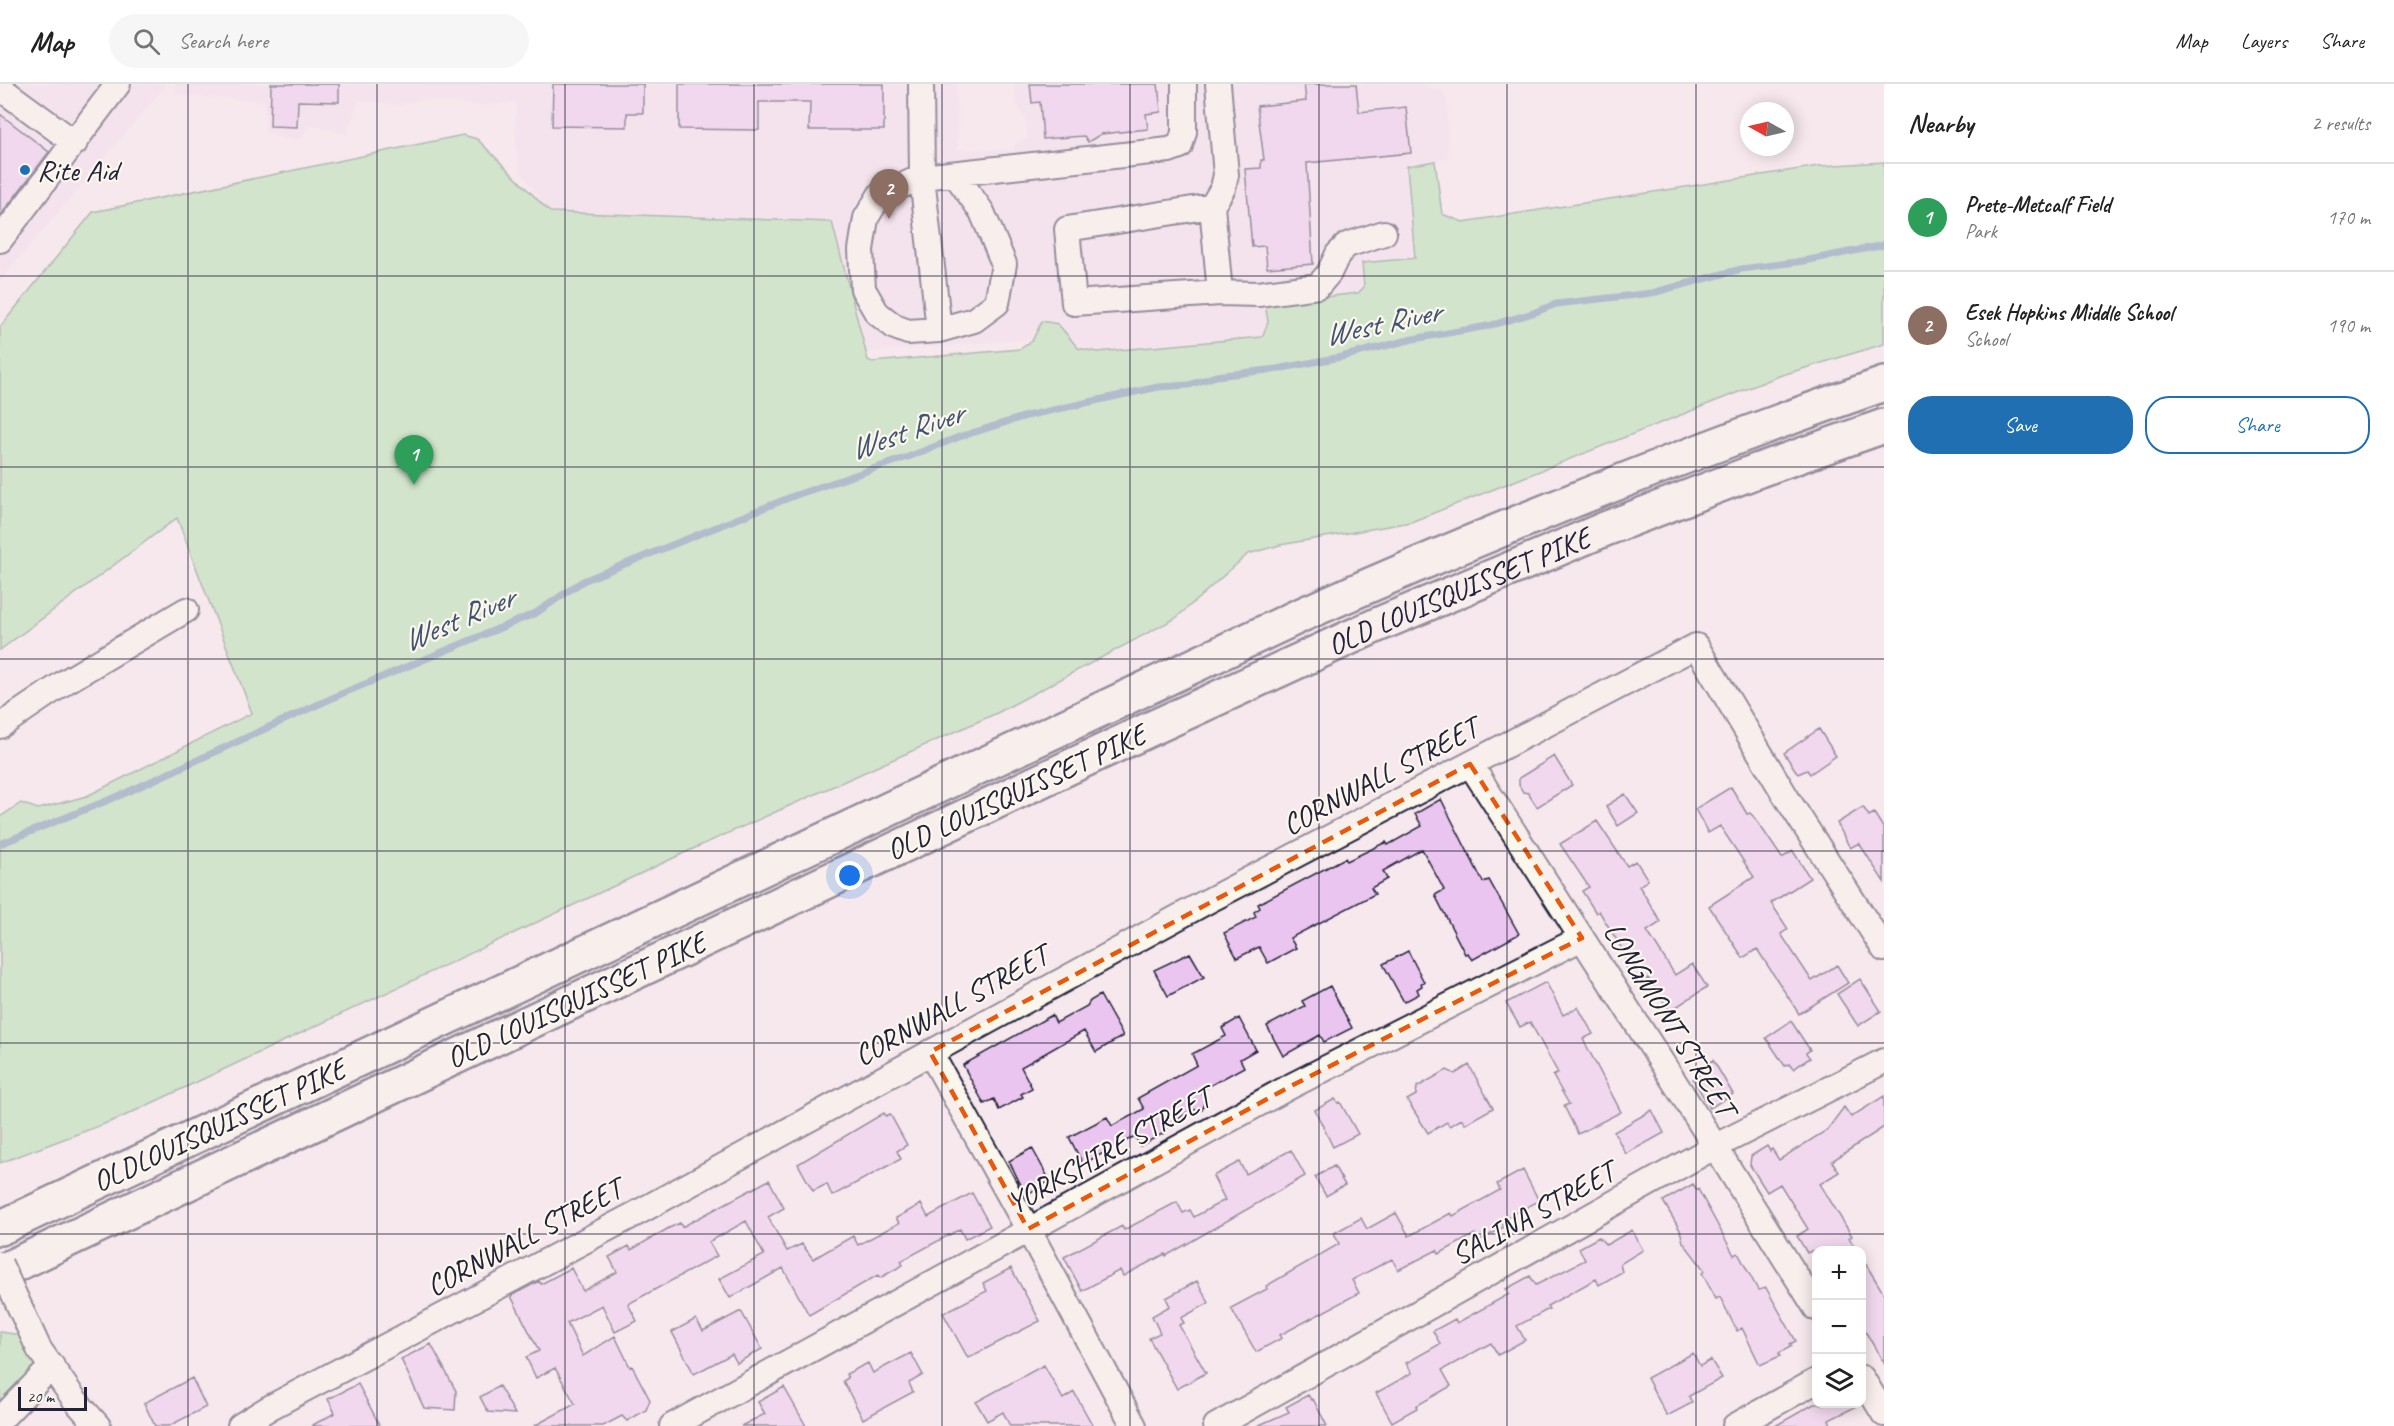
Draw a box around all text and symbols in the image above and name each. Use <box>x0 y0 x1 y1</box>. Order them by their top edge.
search box <box>109 14 529 68</box>
text: Map <box>30 24 73 59</box>
icon: search <box>130 25 163 58</box>
text: Search here <box>178 27 268 55</box>
text: Map <box>2175 28 2208 54</box>
text: Layers <box>2241 28 2287 54</box>
text: Share <box>2320 28 2364 54</box>
north arrow <box>1740 102 1794 156</box>
text: Nearby <box>1908 107 1973 140</box>
text: 2 results <box>2311 111 2370 136</box>
place label: Rite Aid <box>37 151 122 189</box>
marker: Rite Aid <box>18 163 32 177</box>
pin: 2 <box>870 170 908 219</box>
text: Prete-Metcalf Field <box>1965 191 2111 219</box>
text: 1 <box>1923 205 1932 230</box>
text: 170 m <box>2327 205 2370 230</box>
text: Park <box>1965 219 1997 244</box>
water label: West River <box>1320 290 1449 355</box>
text: Esek Hopkins Middle School <box>1965 299 2173 327</box>
text: 2 <box>1923 313 1932 338</box>
text: 190 m <box>2327 313 2370 338</box>
text: School <box>1965 327 2008 352</box>
water label: West River <box>844 391 973 470</box>
button: Save <box>1908 396 2133 454</box>
button: Share <box>2145 396 2370 454</box>
pin: 1 <box>394 436 434 485</box>
street label: OLD LOUISQUISSET PIKE <box>1321 517 1599 664</box>
water label: West River <box>396 575 525 661</box>
street label: CORNWALL STREET <box>1276 705 1490 844</box>
street label: OLD LOUISQUISSET PIKE <box>880 714 1155 869</box>
your location <box>835 861 864 890</box>
street label: LONGMONT STREET <box>1595 915 1748 1128</box>
street label: OLD LOUISQUISSET PIKE <box>440 922 715 1077</box>
street label: CORNWALL STREET <box>847 933 1060 1074</box>
street label: OLDLOUISQUISSET PIKE <box>86 1048 355 1200</box>
street label: YORKSHIRE STREET <box>1000 1075 1223 1222</box>
street label: SALINA STREET <box>1445 1149 1627 1274</box>
street label: CORNWALL STREET <box>420 1166 634 1305</box>
map controls <box>1812 1246 1866 1408</box>
button: + <box>1812 1246 1866 1300</box>
button: − <box>1812 1300 1866 1354</box>
button: layers <box>1812 1354 1866 1408</box>
scale bar <box>18 1384 87 1412</box>
text: 20 m <box>27 1387 54 1407</box>

